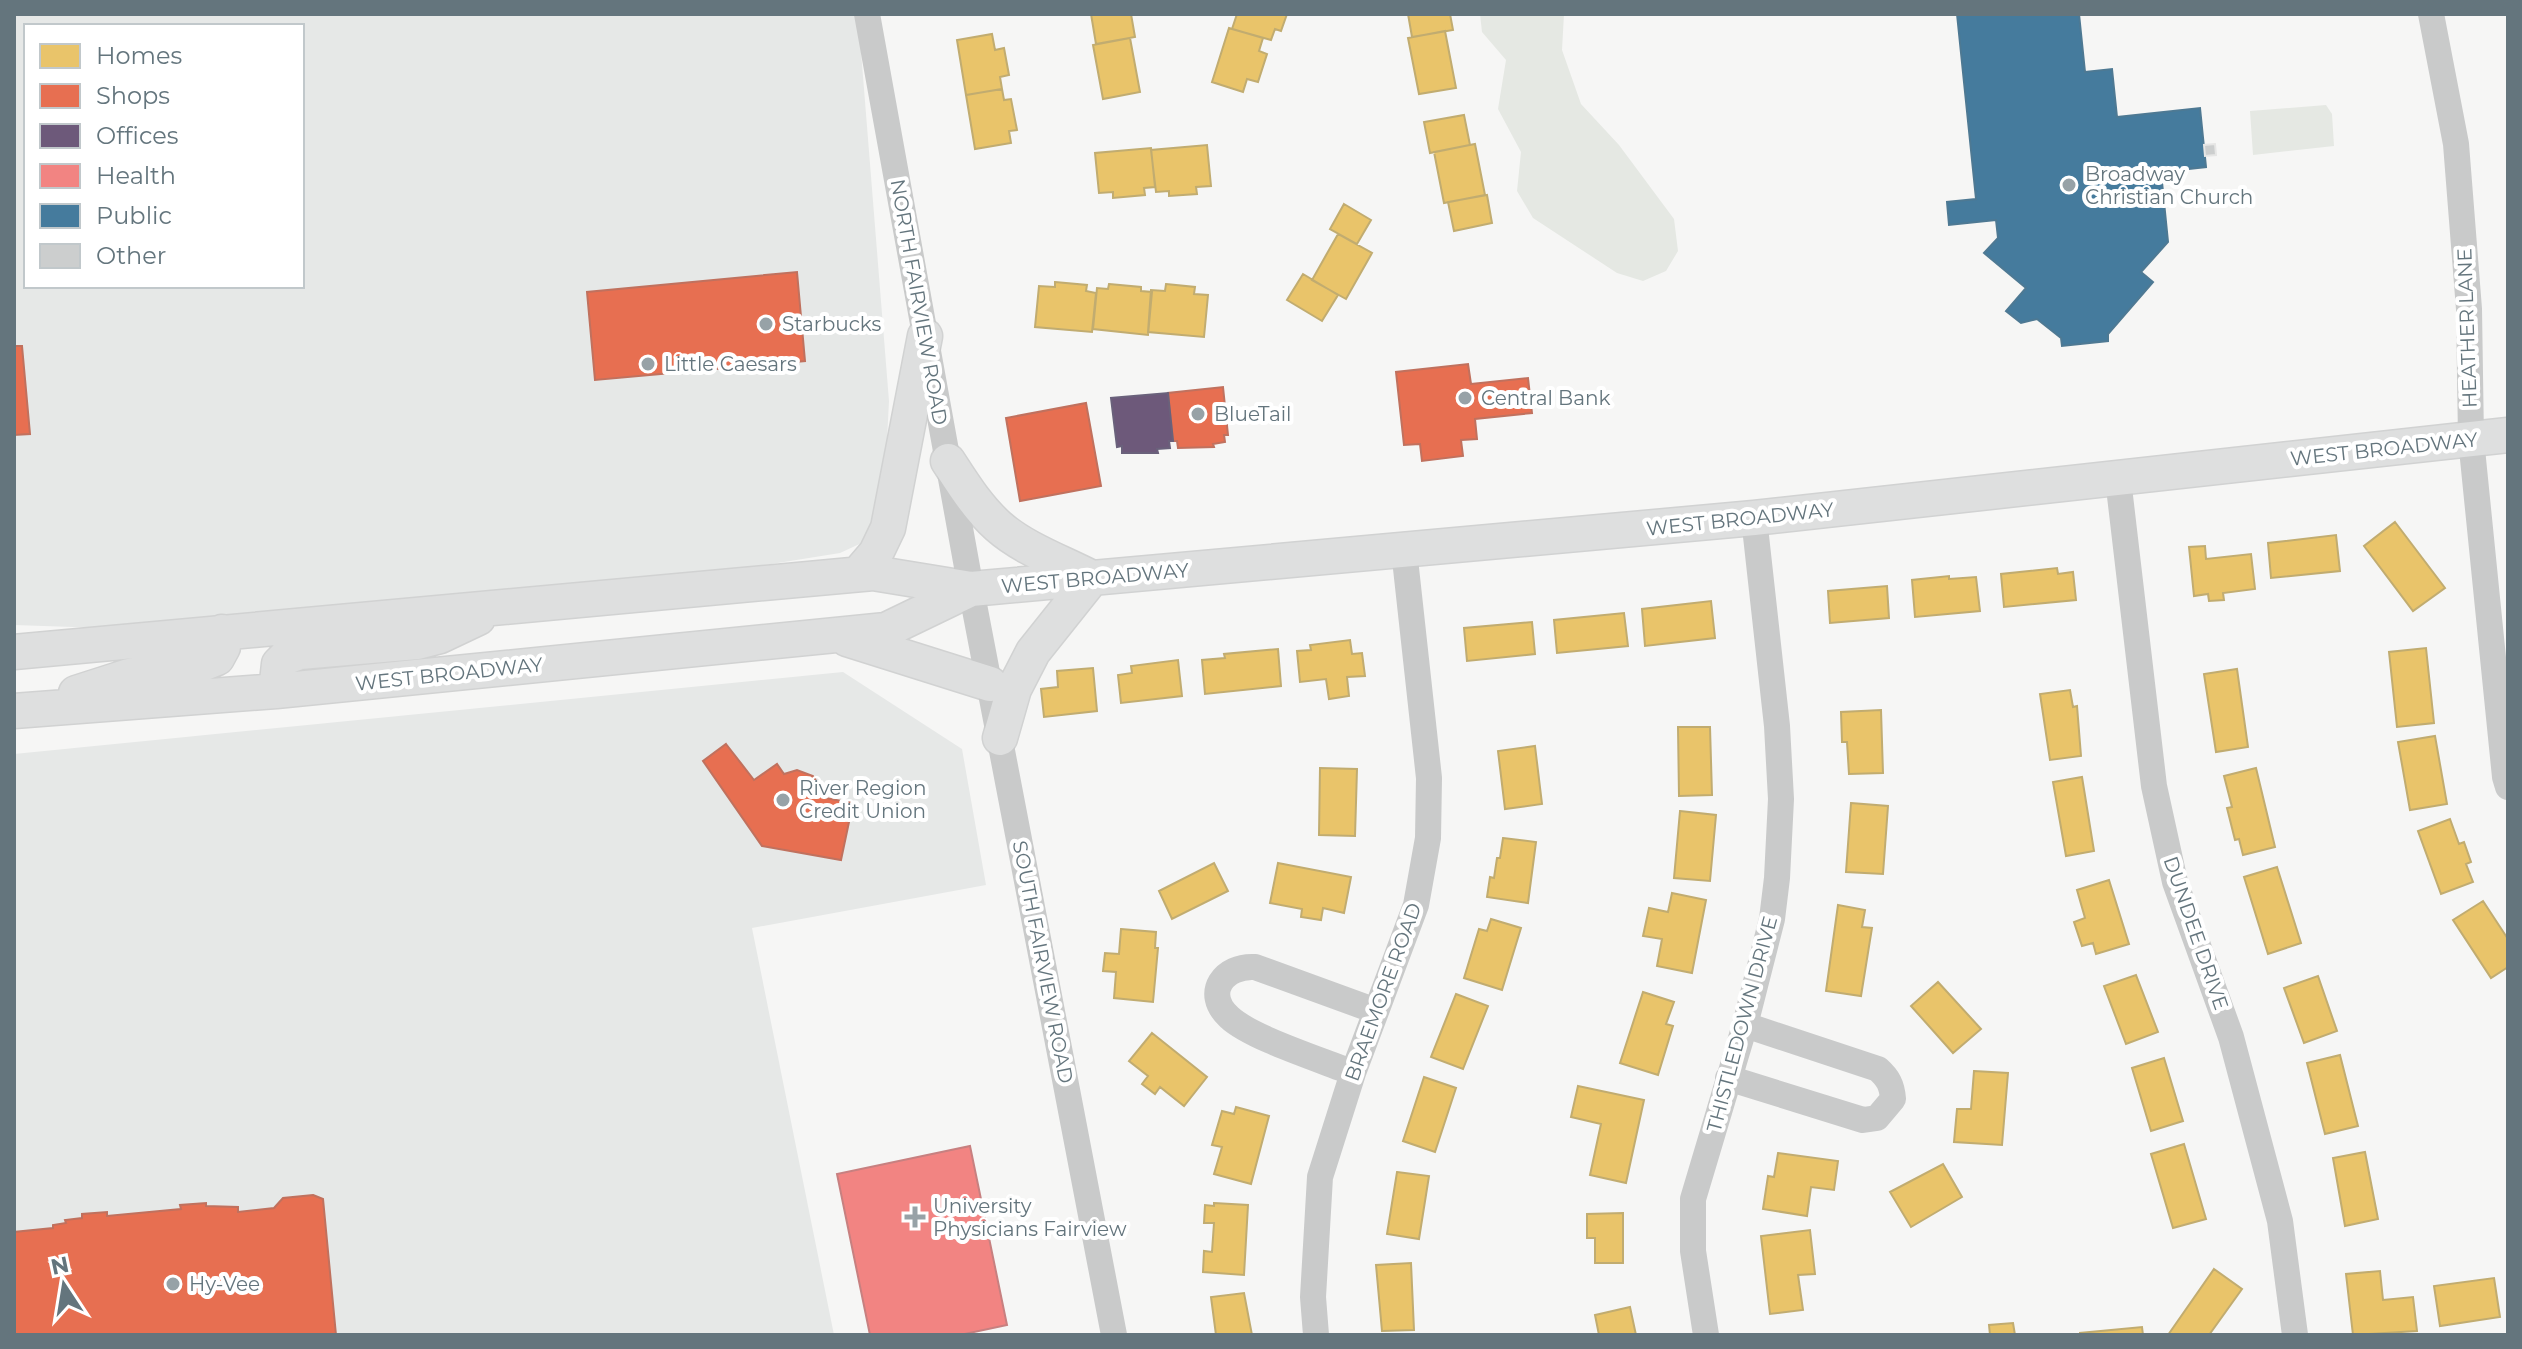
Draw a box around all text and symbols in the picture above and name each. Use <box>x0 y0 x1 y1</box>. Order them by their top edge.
legend <box>24 24 304 288</box>
text: Homes <box>96 41 182 70</box>
text: Shops <box>96 81 170 110</box>
text: Offices <box>96 121 178 150</box>
text: Health <box>96 161 176 190</box>
place label: Broadway Christian Church <box>2085 162 2253 209</box>
marker: Broadway Christian Church <box>2060 176 2078 194</box>
street label: NORTH FAIRVIEW ROAD <box>886 177 952 427</box>
text: Public <box>96 201 172 230</box>
text: Other <box>96 241 166 270</box>
street label: HEATHER LANE <box>2452 248 2482 408</box>
place label: Starbucks <box>782 312 881 336</box>
marker: Starbucks <box>757 315 775 333</box>
place label: Little Caesars <box>664 352 797 376</box>
marker: Little Caesars <box>639 355 657 373</box>
place label: Central Bank <box>1481 386 1610 410</box>
marker: Central Bank <box>1456 389 1474 407</box>
place label: BlueTail <box>1214 402 1292 426</box>
marker: BlueTail <box>1189 405 1207 423</box>
street label: WEST BROADWAY <box>2289 427 2479 471</box>
street label: WEST BROADWAY <box>1645 497 1835 541</box>
street label: WEST BROADWAY <box>1000 558 1190 598</box>
street label: WEST BROADWAY <box>354 652 544 696</box>
place label: River Region Credit Union <box>799 776 926 823</box>
marker: River Region Credit Union <box>774 791 792 809</box>
street label: SOUTH FAIRVIEW ROAD <box>1008 839 1078 1085</box>
street label: DUNDEE DRIVE <box>2158 853 2234 1013</box>
street label: BRAEMORE ROAD <box>1340 900 1426 1084</box>
street label: THISTLEDOWN DRIVE <box>1702 913 1782 1135</box>
place label: University Physicians Fairview <box>933 1194 1127 1241</box>
marker: University Physicians Fairview <box>904 1206 926 1228</box>
north arrow <box>24 1245 104 1325</box>
text: N <box>48 1251 71 1281</box>
place label: Hy-Vee <box>189 1272 260 1296</box>
marker: Hy-Vee <box>164 1275 182 1293</box>

